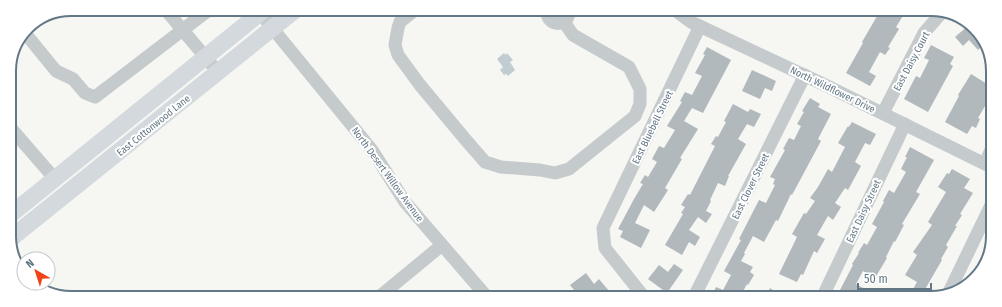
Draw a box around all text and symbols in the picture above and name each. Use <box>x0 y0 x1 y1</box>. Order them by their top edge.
street label: East Daisy Court <box>891 29 933 93</box>
street label: North Wildflower Drive <box>788 64 877 116</box>
street label: East Bluebell Street <box>630 88 676 166</box>
street label: East Cottonwood Lane <box>115 93 193 159</box>
street label: North Desert Willow Avenue <box>349 125 426 224</box>
street label: East Clover Street <box>730 151 772 221</box>
street label: East Daisy Street <box>844 177 884 245</box>
north arrow <box>16 251 56 291</box>
text: N <box>23 256 37 271</box>
scale bar <box>858 265 931 291</box>
text: 50 m <box>864 272 888 286</box>

